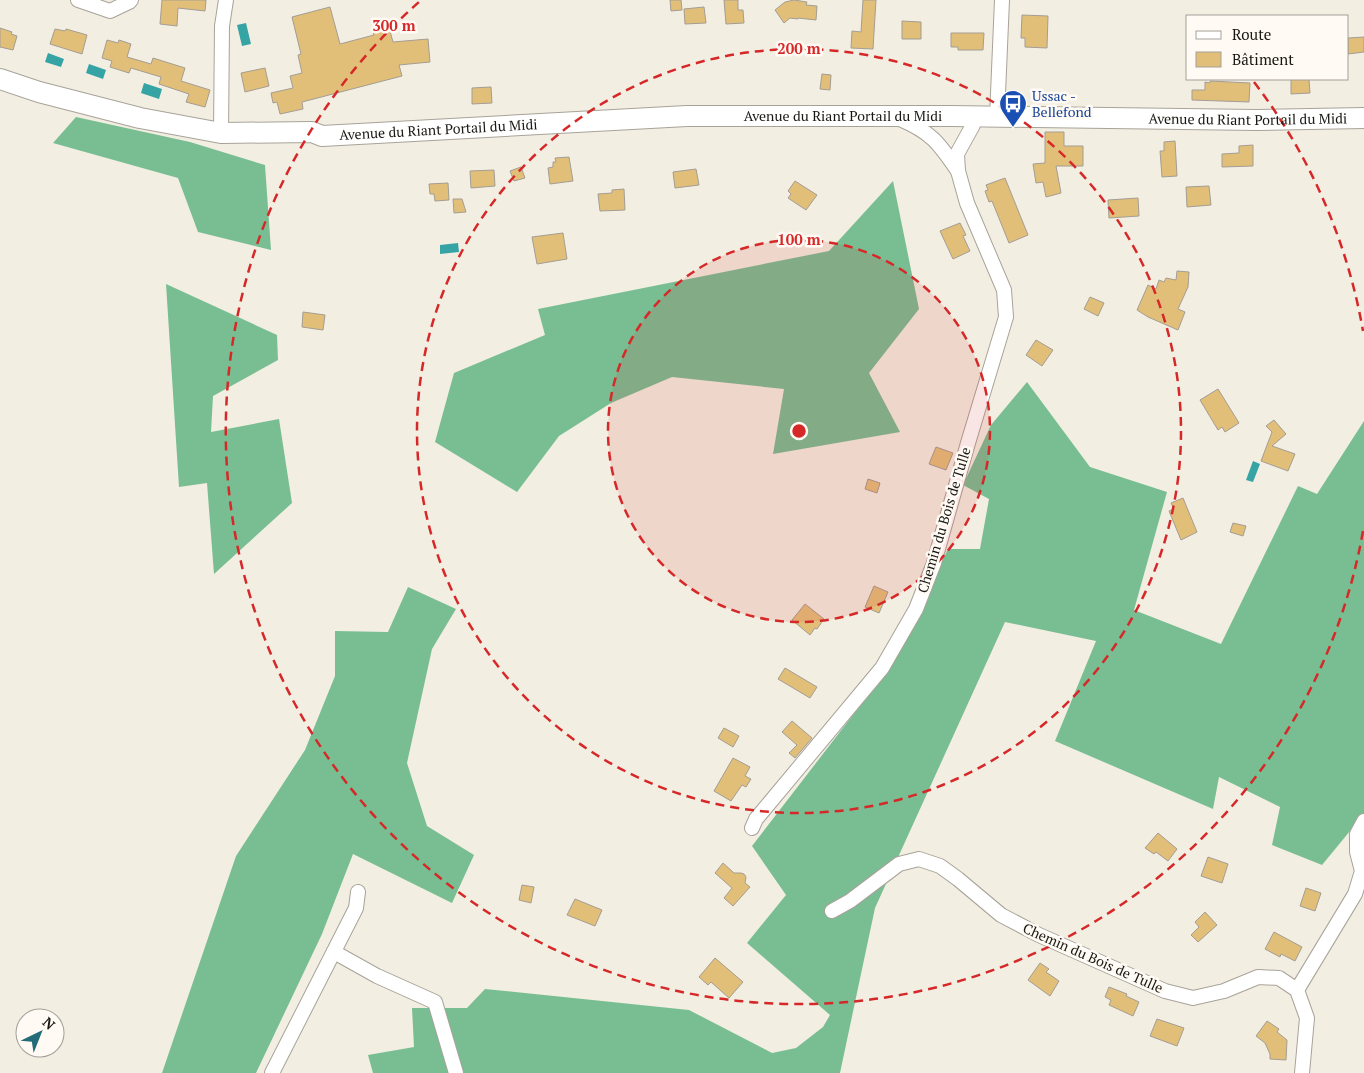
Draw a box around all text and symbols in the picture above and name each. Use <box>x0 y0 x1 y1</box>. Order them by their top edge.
text: 300 m <box>372 15 416 35</box>
legend <box>1186 15 1349 80</box>
text: Route <box>1232 24 1271 44</box>
text: 200 m <box>777 38 821 58</box>
text: Bâtiment <box>1232 49 1294 69</box>
place label: Ussac - Bellefond <box>1032 86 1092 121</box>
bus stop icon: Ussac - Bellefond <box>998 89 1028 128</box>
street label: Avenue du Riant Portail du Midi <box>744 106 942 125</box>
street label: Avenue du Riant Portail du Midi <box>1149 108 1347 129</box>
street label: Avenue du Riant Portail du Midi <box>339 114 538 144</box>
text: 100 m <box>777 229 821 249</box>
centre of rings <box>790 422 808 440</box>
street label: Chemin du Bois de Tulle <box>912 445 975 595</box>
street label: Chemin du Bois de Tulle <box>1020 918 1166 997</box>
north arrow <box>15 1008 65 1058</box>
text: N <box>39 1013 60 1034</box>

